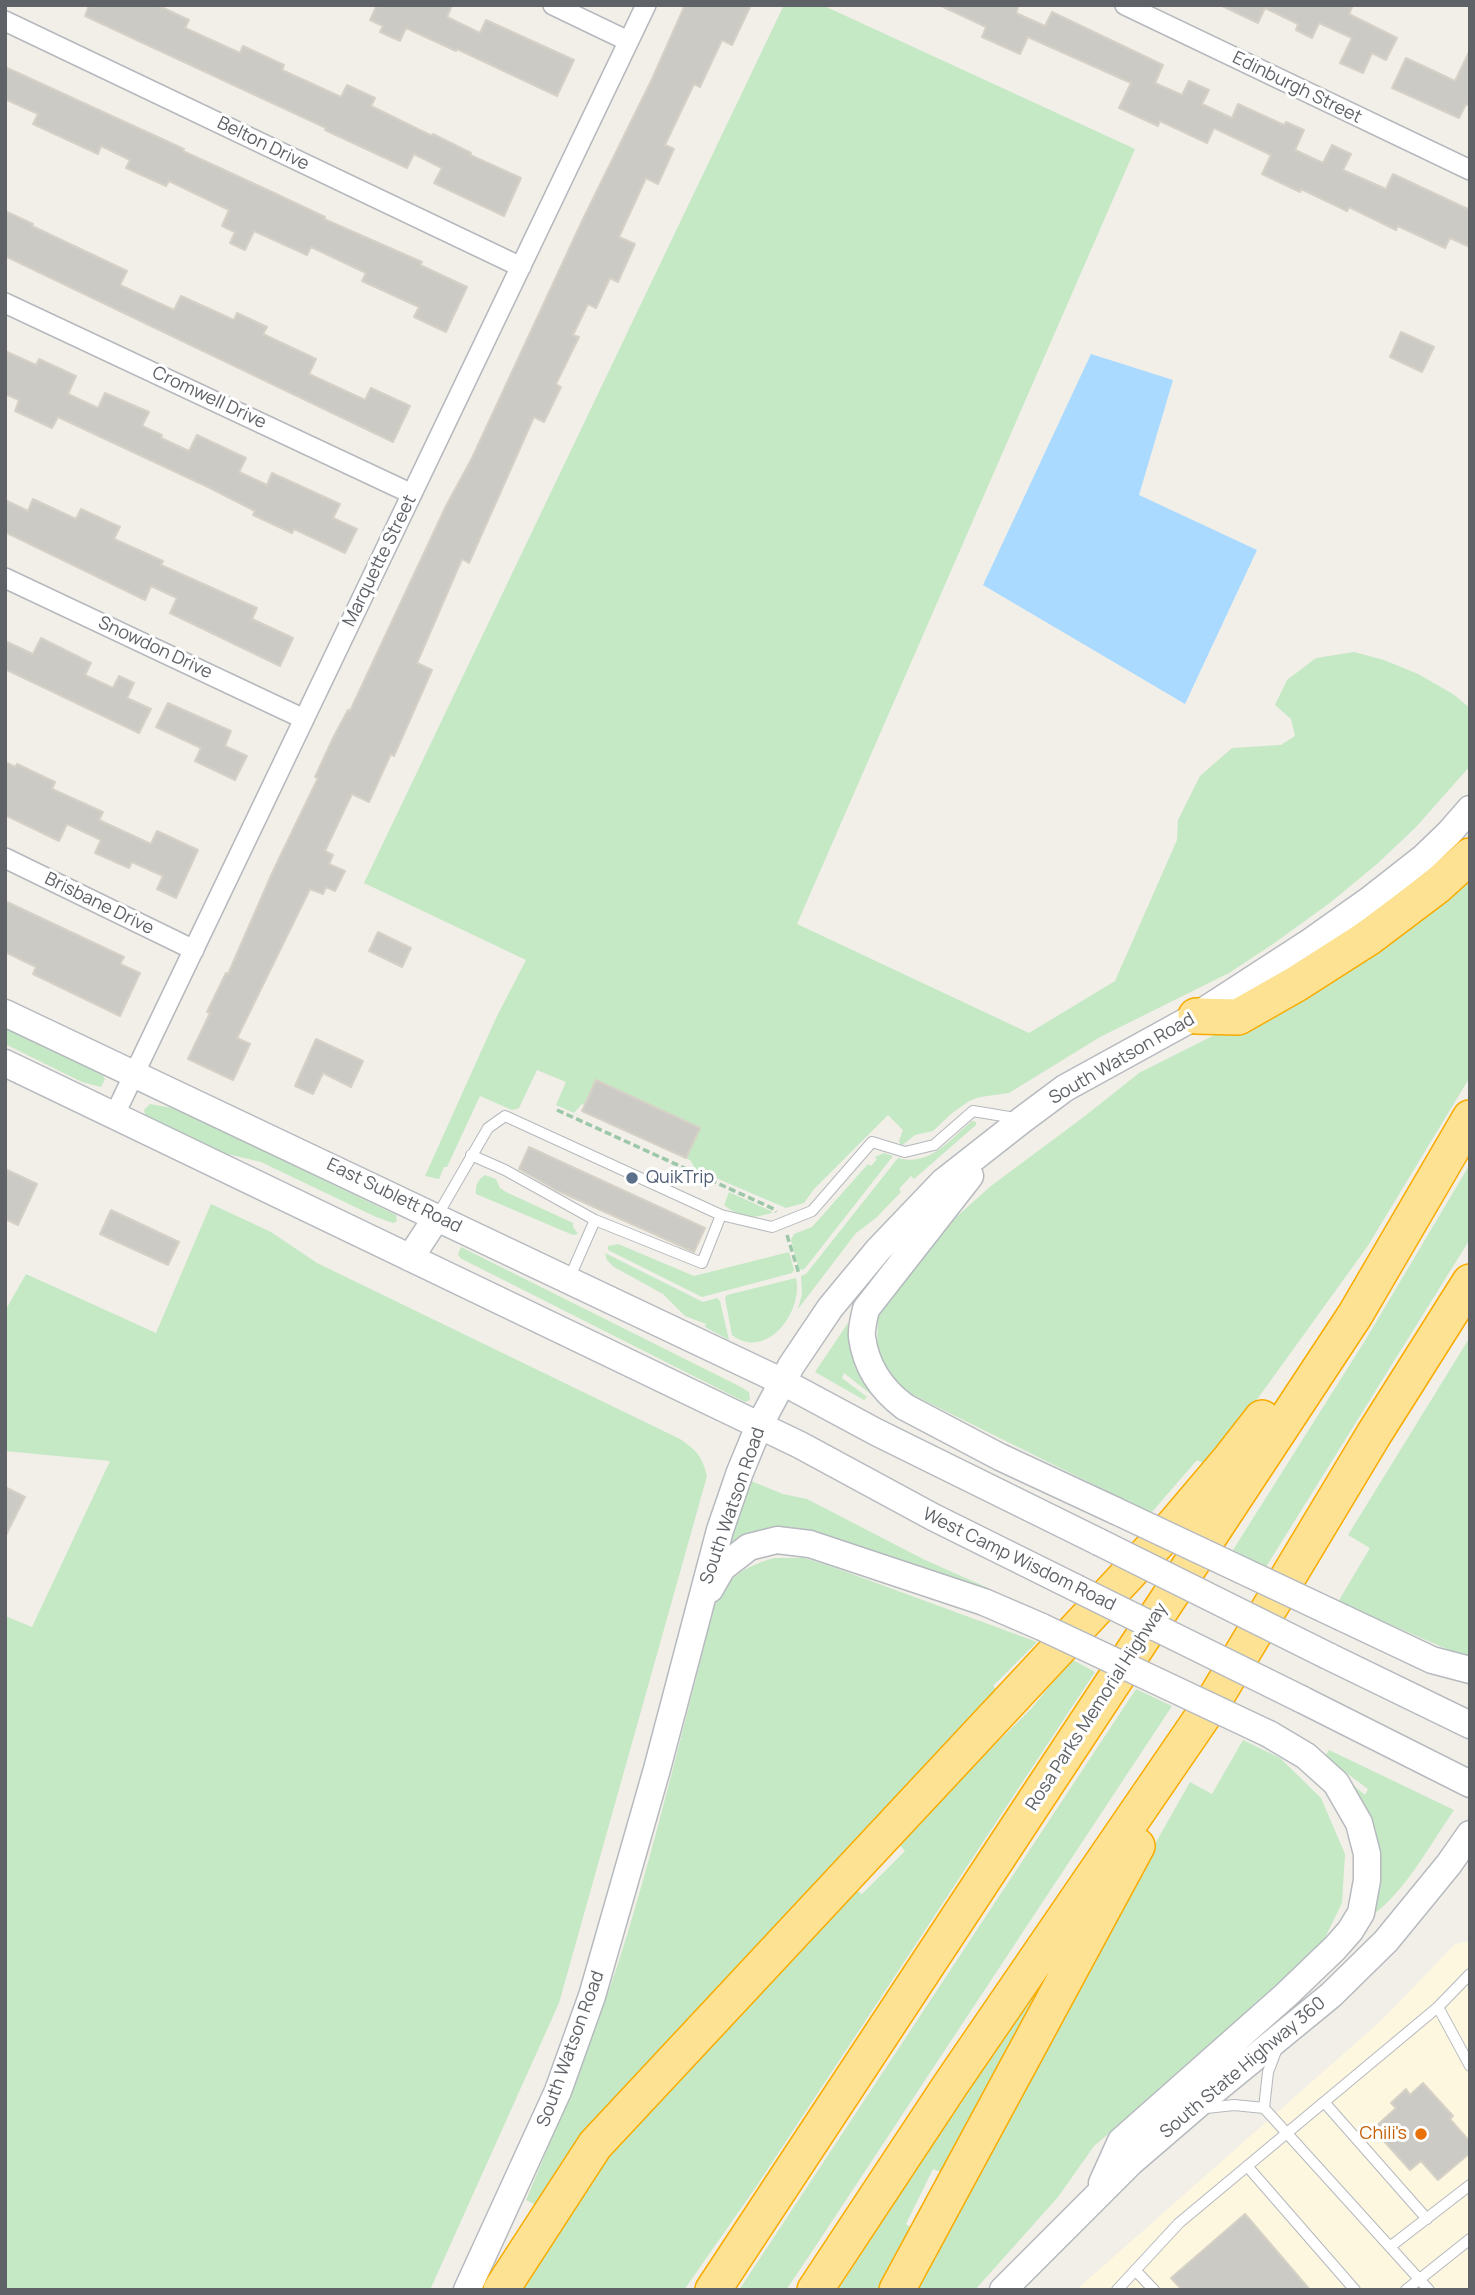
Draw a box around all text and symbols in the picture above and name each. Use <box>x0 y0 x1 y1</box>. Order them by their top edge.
street label: Edinburgh Street <box>1229 47 1365 129</box>
street label: Belton Drive <box>213 112 313 176</box>
street label: Cromwell Drive <box>149 362 269 434</box>
street label: Marquette Street <box>339 492 421 630</box>
street label: Snowdon Drive <box>95 612 215 684</box>
street label: Brisbane Drive <box>41 868 157 940</box>
street label: South Watson Road <box>1045 1009 1199 1109</box>
street label: East Sublett Road <box>323 1154 465 1238</box>
place label: QuikTrip <box>646 1167 714 1189</box>
marker: QuikTrip <box>624 1170 640 1186</box>
street label: South Watson Road <box>696 1425 770 1587</box>
street label: West Camp Wisdom Road <box>919 1504 1119 1616</box>
street label: Rosa Parks Memorial Highway <box>1022 1599 1172 1815</box>
street label: South Watson Road <box>533 1968 609 2130</box>
street label: South State Highway 360 <box>1156 1993 1330 2143</box>
place label: Chili's <box>1360 2123 1407 2145</box>
marker: Chili's <box>1413 2126 1429 2142</box>

